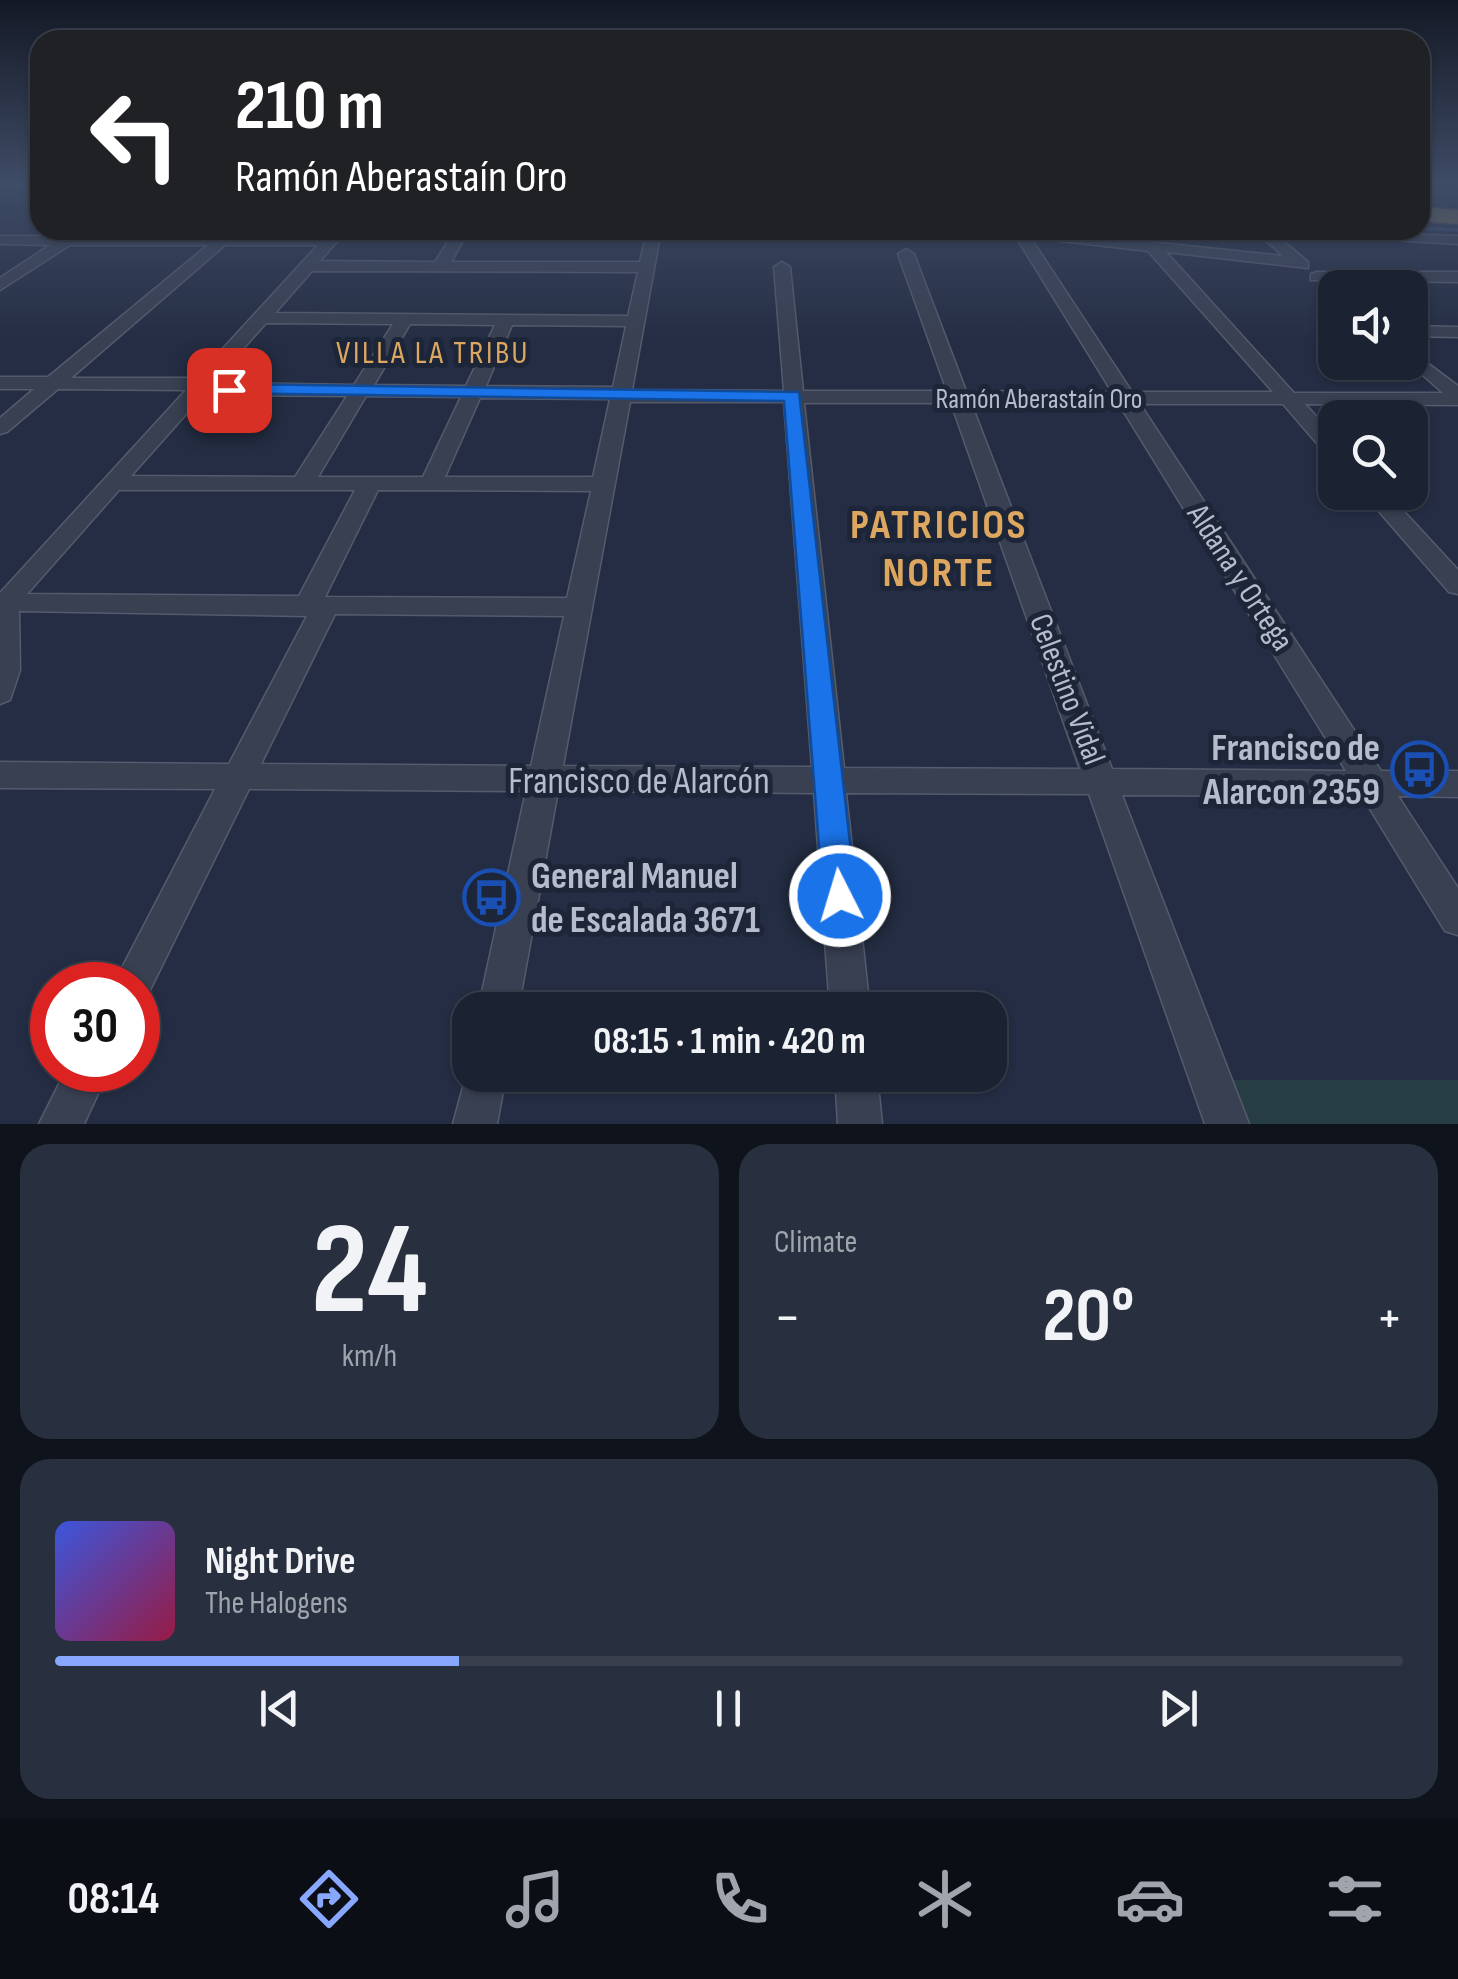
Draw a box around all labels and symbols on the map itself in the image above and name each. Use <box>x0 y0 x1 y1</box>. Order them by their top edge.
district label: VILLA LA TRIBU <box>336 334 530 373</box>
pin <box>187 348 272 433</box>
street label: Ramón Aberastaín Oro <box>936 383 1142 416</box>
street label: Aldana y Ortega <box>1177 496 1301 658</box>
district label: PATRICIOS NORTE <box>850 500 1028 599</box>
street label: Celestino Vidal <box>1020 609 1113 770</box>
place label: Francisco de Alarcon 2359 <box>1202 726 1380 815</box>
bus stop icon: Francisco de Alarcon 2359 <box>1389 739 1449 799</box>
street label: Francisco de Alarcón <box>508 759 770 804</box>
position arrow <box>788 844 892 948</box>
place label: General Manuel de Escalada 3671 <box>531 854 760 943</box>
bus stop icon: General Manuel de Escalada 3671 <box>462 867 522 927</box>
speed limit sign: 30 <box>30 962 160 1092</box>

